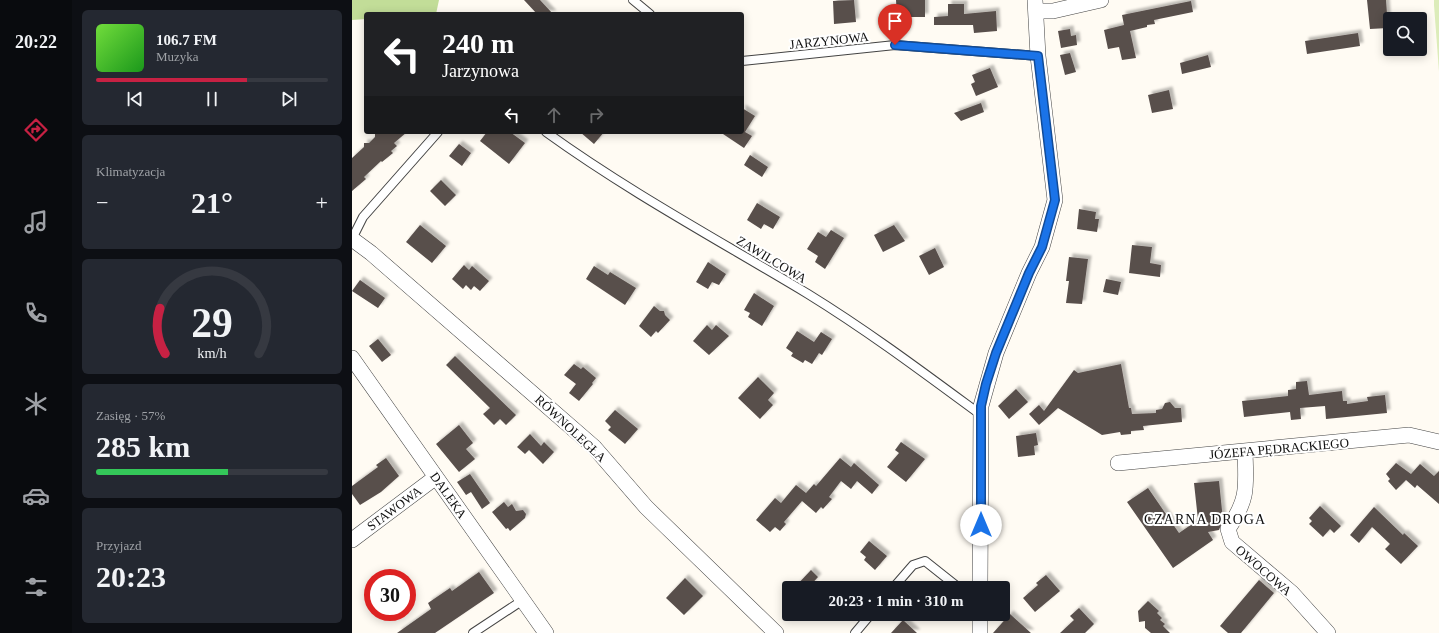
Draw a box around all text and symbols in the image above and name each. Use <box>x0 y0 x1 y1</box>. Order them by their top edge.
pin <box>878 4 912 45</box>
icon: arrive <box>884 10 906 32</box>
map controls <box>1383 12 1427 56</box>
button: search <box>1383 12 1427 56</box>
icon: left <box>376 28 428 80</box>
text: 240 m <box>442 28 514 59</box>
street label: JARZYNOWA <box>789 29 870 52</box>
text: 20:22 <box>15 32 57 52</box>
text: 106.7 FM <box>156 32 217 48</box>
text: Muzyka <box>156 49 199 64</box>
text: Jarzynowa <box>442 61 519 81</box>
icon: previous <box>124 88 146 110</box>
icon: pause <box>201 88 223 110</box>
icon: next <box>278 88 300 110</box>
icon: left <box>501 104 523 126</box>
icon: ahead <box>543 104 565 126</box>
icon: right <box>585 104 607 126</box>
icon: directions <box>22 116 50 144</box>
text: Klimatyzacja <box>96 164 165 179</box>
text: 21° <box>191 186 233 219</box>
text: − <box>96 190 108 215</box>
text: + <box>316 190 328 215</box>
icon: music <box>22 208 50 236</box>
street label: ZAWILCOWA <box>734 233 810 287</box>
icon: phone <box>22 299 50 327</box>
text: 29 <box>191 300 233 346</box>
text: km/h <box>197 345 227 361</box>
icon: climate <box>22 390 50 418</box>
street label: RÓWNOLEGŁA <box>532 392 610 466</box>
text: Zasięg · 57% <box>96 408 165 423</box>
text: 285 km <box>96 430 190 463</box>
street label: JÓZEFA PĘDRACKIEGO <box>1209 435 1350 462</box>
street label: DALEKA <box>427 469 470 522</box>
icon: car <box>22 482 50 510</box>
street label: STAWOWA <box>364 483 425 534</box>
position arrow <box>960 504 1002 546</box>
district label: CZARNA DROGA <box>1144 512 1266 527</box>
text: Przyjazd <box>96 538 141 553</box>
street label: OWOCOWA <box>1233 542 1295 599</box>
text: 20:23 <box>96 560 166 593</box>
speed limit sign: 30 <box>364 569 416 621</box>
icon: filters <box>22 573 50 601</box>
text: 20:23 · 1 min · 310 m <box>829 593 964 609</box>

